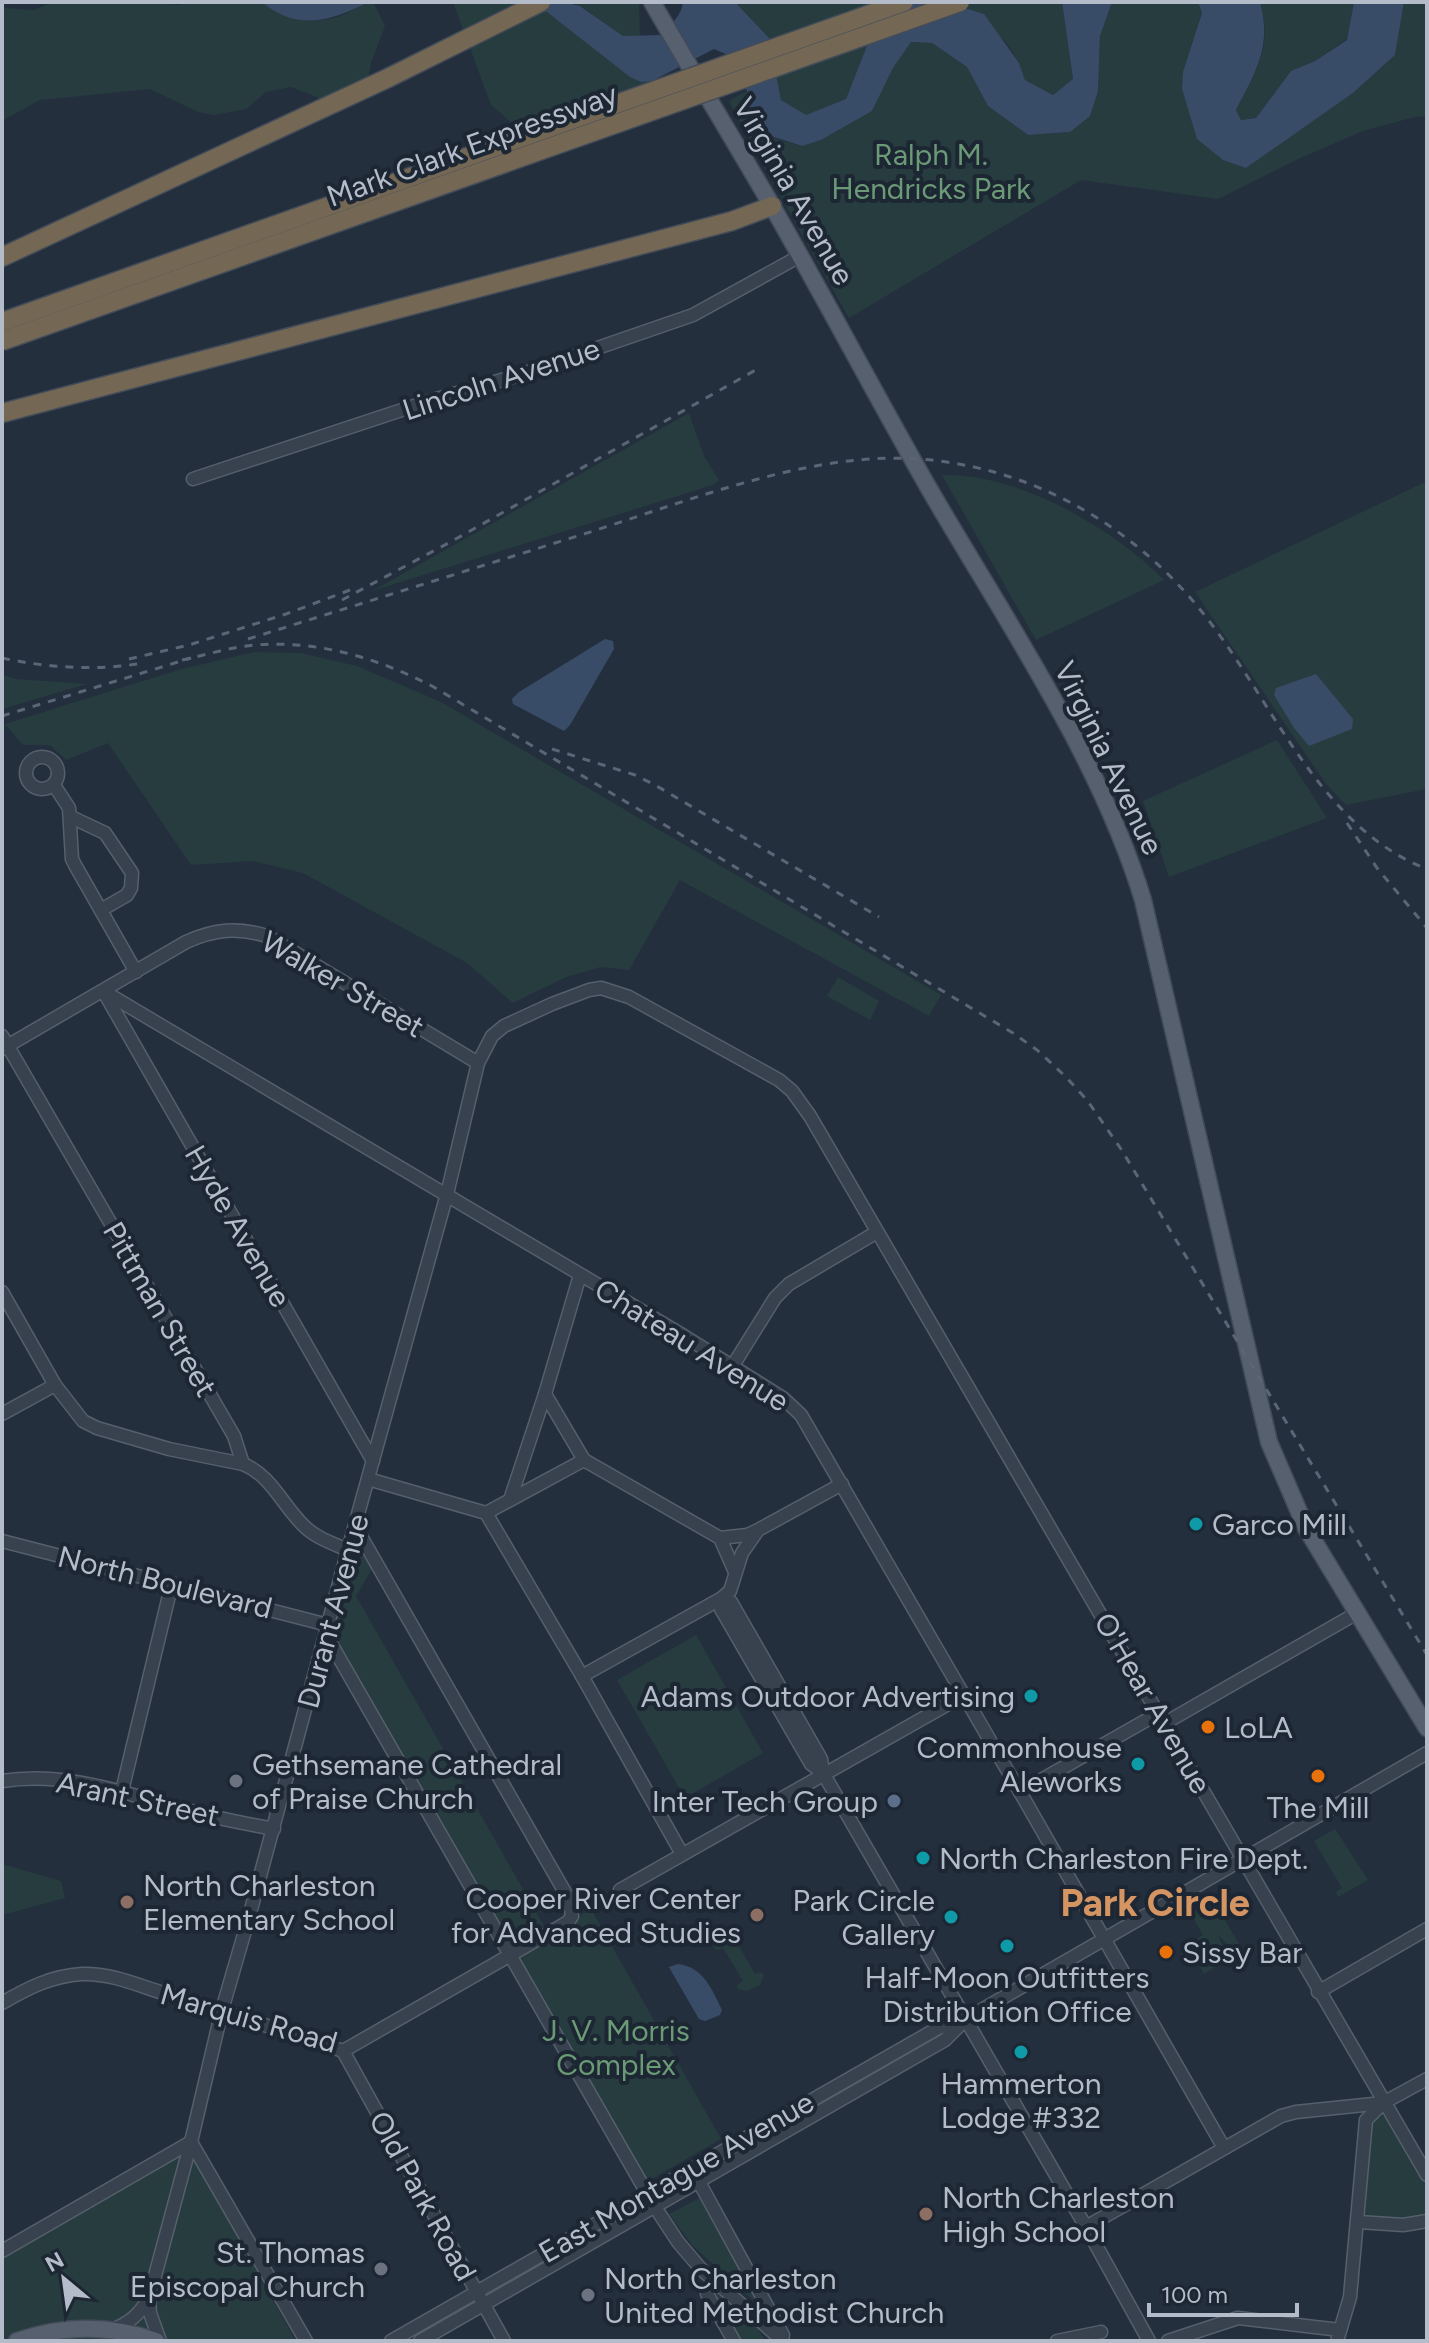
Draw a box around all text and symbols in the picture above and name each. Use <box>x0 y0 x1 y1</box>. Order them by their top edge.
street label: Mark Clark Expressway <box>322 75 623 215</box>
street label: Virginia Avenue <box>725 91 863 291</box>
park label: Ralph M. Hendricks Park <box>831 136 1031 207</box>
street label: Lincoln Avenue <box>398 330 604 428</box>
street label: Virginia Avenue <box>1046 655 1172 861</box>
street label: Walker Street <box>255 923 431 1045</box>
street label: Hyde Avenue <box>177 1138 299 1314</box>
street label: Pittman Street <box>95 1215 225 1403</box>
street label: Chateau Avenue <box>588 1270 796 1420</box>
place label: Garco Mill <box>1212 1506 1347 1543</box>
street label: Durant Avenue <box>289 1510 377 1712</box>
marker: Garco Mill <box>1187 1515 1205 1533</box>
street label: North Boulevard <box>54 1537 276 1627</box>
street label: O'Hear Avenue <box>1086 1606 1220 1800</box>
place label: Adams Outdoor Advertising <box>641 1678 1015 1715</box>
marker: Adams Outdoor Advertising <box>1022 1687 1040 1705</box>
place label: LoLA <box>1224 1709 1294 1746</box>
marker: LoLA <box>1199 1718 1217 1736</box>
place label: Commonhouse Aleworks <box>917 1729 1122 1800</box>
place label: Gethsemane Cathedral of Praise Church <box>252 1746 562 1817</box>
marker: Commonhouse Aleworks <box>1129 1755 1147 1773</box>
street label: Arant Street <box>53 1764 223 1834</box>
marker: The Mill <box>1309 1767 1327 1785</box>
marker: Gethsemane Cathedral of Praise Church <box>227 1772 245 1790</box>
place label: Inter Tech Group <box>652 1783 878 1820</box>
place label: The Mill <box>1267 1789 1369 1826</box>
marker: Inter Tech Group <box>885 1792 903 1810</box>
place label: North Charleston Fire Dept. <box>939 1840 1308 1877</box>
marker: North Charleston Fire Dept. <box>914 1849 932 1867</box>
place label: North Charleston Elementary School <box>143 1867 395 1938</box>
place label: Cooper River Center for Advanced Studies <box>451 1880 741 1951</box>
district label: Park Circle <box>1060 1880 1250 1926</box>
place label: Park Circle Gallery <box>793 1882 935 1953</box>
marker: North Charleston Elementary School <box>118 1893 136 1911</box>
marker: Cooper River Center for Advanced Studies <box>748 1906 766 1924</box>
marker: Park Circle Gallery <box>942 1908 960 1926</box>
place label: Sissy Bar <box>1182 1934 1302 1971</box>
marker: Half-Moon Outfitters Distribution Office <box>998 1937 1016 1955</box>
marker: Sissy Bar <box>1157 1943 1175 1961</box>
place label: Half-Moon Outfitters Distribution Office <box>865 1959 1149 2030</box>
street label: Marquis Road <box>156 1975 342 2061</box>
park label: J. V. Morris Complex <box>542 2012 690 2083</box>
marker: Hammerton Lodge #332 <box>1012 2043 1030 2061</box>
place label: Hammerton Lodge #332 <box>941 2065 1101 2136</box>
street label: East Montague Avenue <box>532 2083 820 2271</box>
street label: Old Park Road <box>361 2105 485 2287</box>
place label: North Charleston High School <box>942 2179 1174 2250</box>
marker: North Charleston High School <box>917 2205 935 2223</box>
place label: St. Thomas Episcopal Church <box>130 2234 365 2305</box>
north arrow <box>24 2239 104 2319</box>
text: N <box>41 2246 69 2278</box>
marker: St. Thomas Episcopal Church <box>372 2260 390 2278</box>
place label: North Charleston United Methodist Church <box>604 2260 944 2331</box>
scale bar <box>1149 2267 1297 2317</box>
text: 100 m <box>1161 2280 1228 2309</box>
marker: North Charleston United Methodist Church <box>579 2286 597 2304</box>

